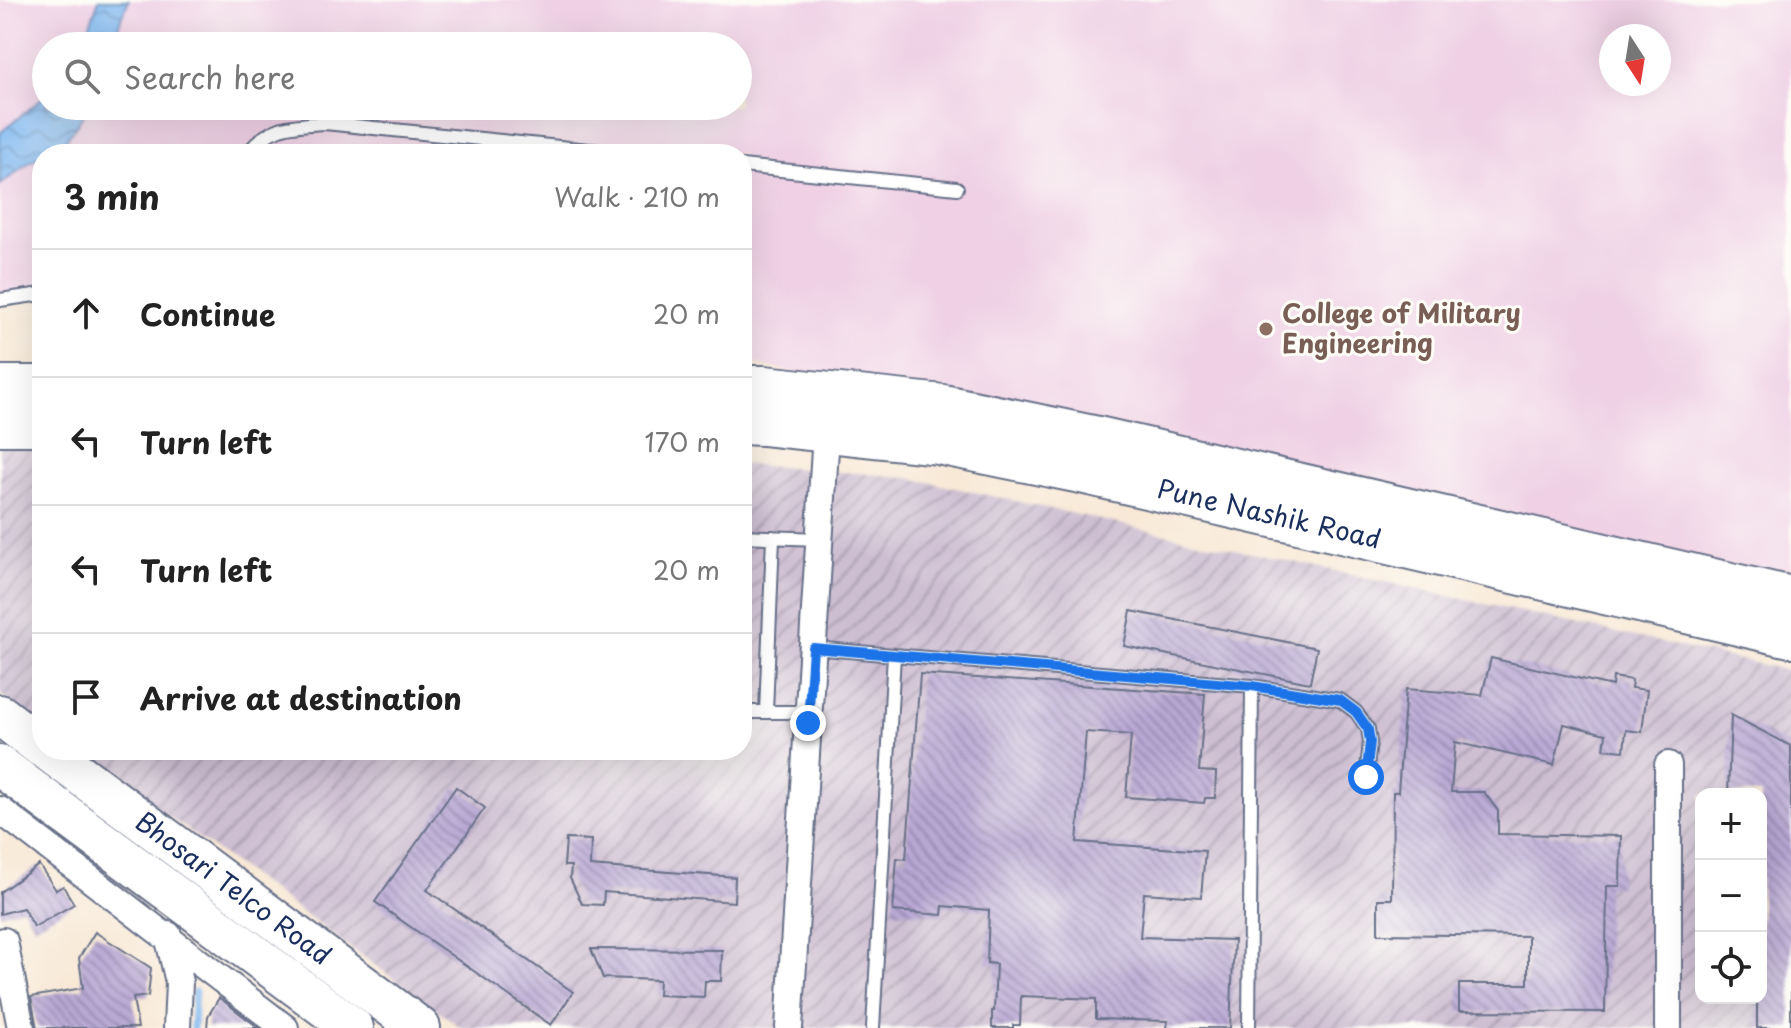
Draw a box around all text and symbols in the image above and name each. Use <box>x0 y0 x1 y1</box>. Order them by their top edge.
north arrow <box>1599 24 1671 96</box>
search box <box>32 32 752 120</box>
icon: search <box>60 54 104 98</box>
text: Search here <box>124 54 296 99</box>
text: 3 min <box>64 170 160 222</box>
text: Walk · 210 m <box>554 177 720 216</box>
icon: ahead <box>64 291 108 335</box>
text: Continue <box>140 291 275 336</box>
place label: College of Military Engineering <box>1282 293 1521 362</box>
text: 20 m <box>653 294 720 333</box>
marker: College of Military Engineering <box>1257 320 1275 338</box>
icon: left <box>64 419 108 463</box>
text: Turn left <box>140 419 272 464</box>
text: 170 m <box>645 422 720 461</box>
street label: Pune Nashik Road <box>1154 468 1385 558</box>
icon: left <box>64 547 108 591</box>
text: Turn left <box>140 547 272 592</box>
text: 20 m <box>653 550 720 589</box>
icon: arrive <box>64 675 108 719</box>
text: Arrive at destination <box>140 675 462 720</box>
route end <box>790 705 826 741</box>
route start <box>1348 759 1384 795</box>
map controls <box>1695 788 1767 1004</box>
button: + <box>1695 788 1767 860</box>
street label: Bhosari Telco Road <box>128 801 340 974</box>
button: − <box>1695 860 1767 932</box>
button: locate <box>1695 932 1767 1004</box>

